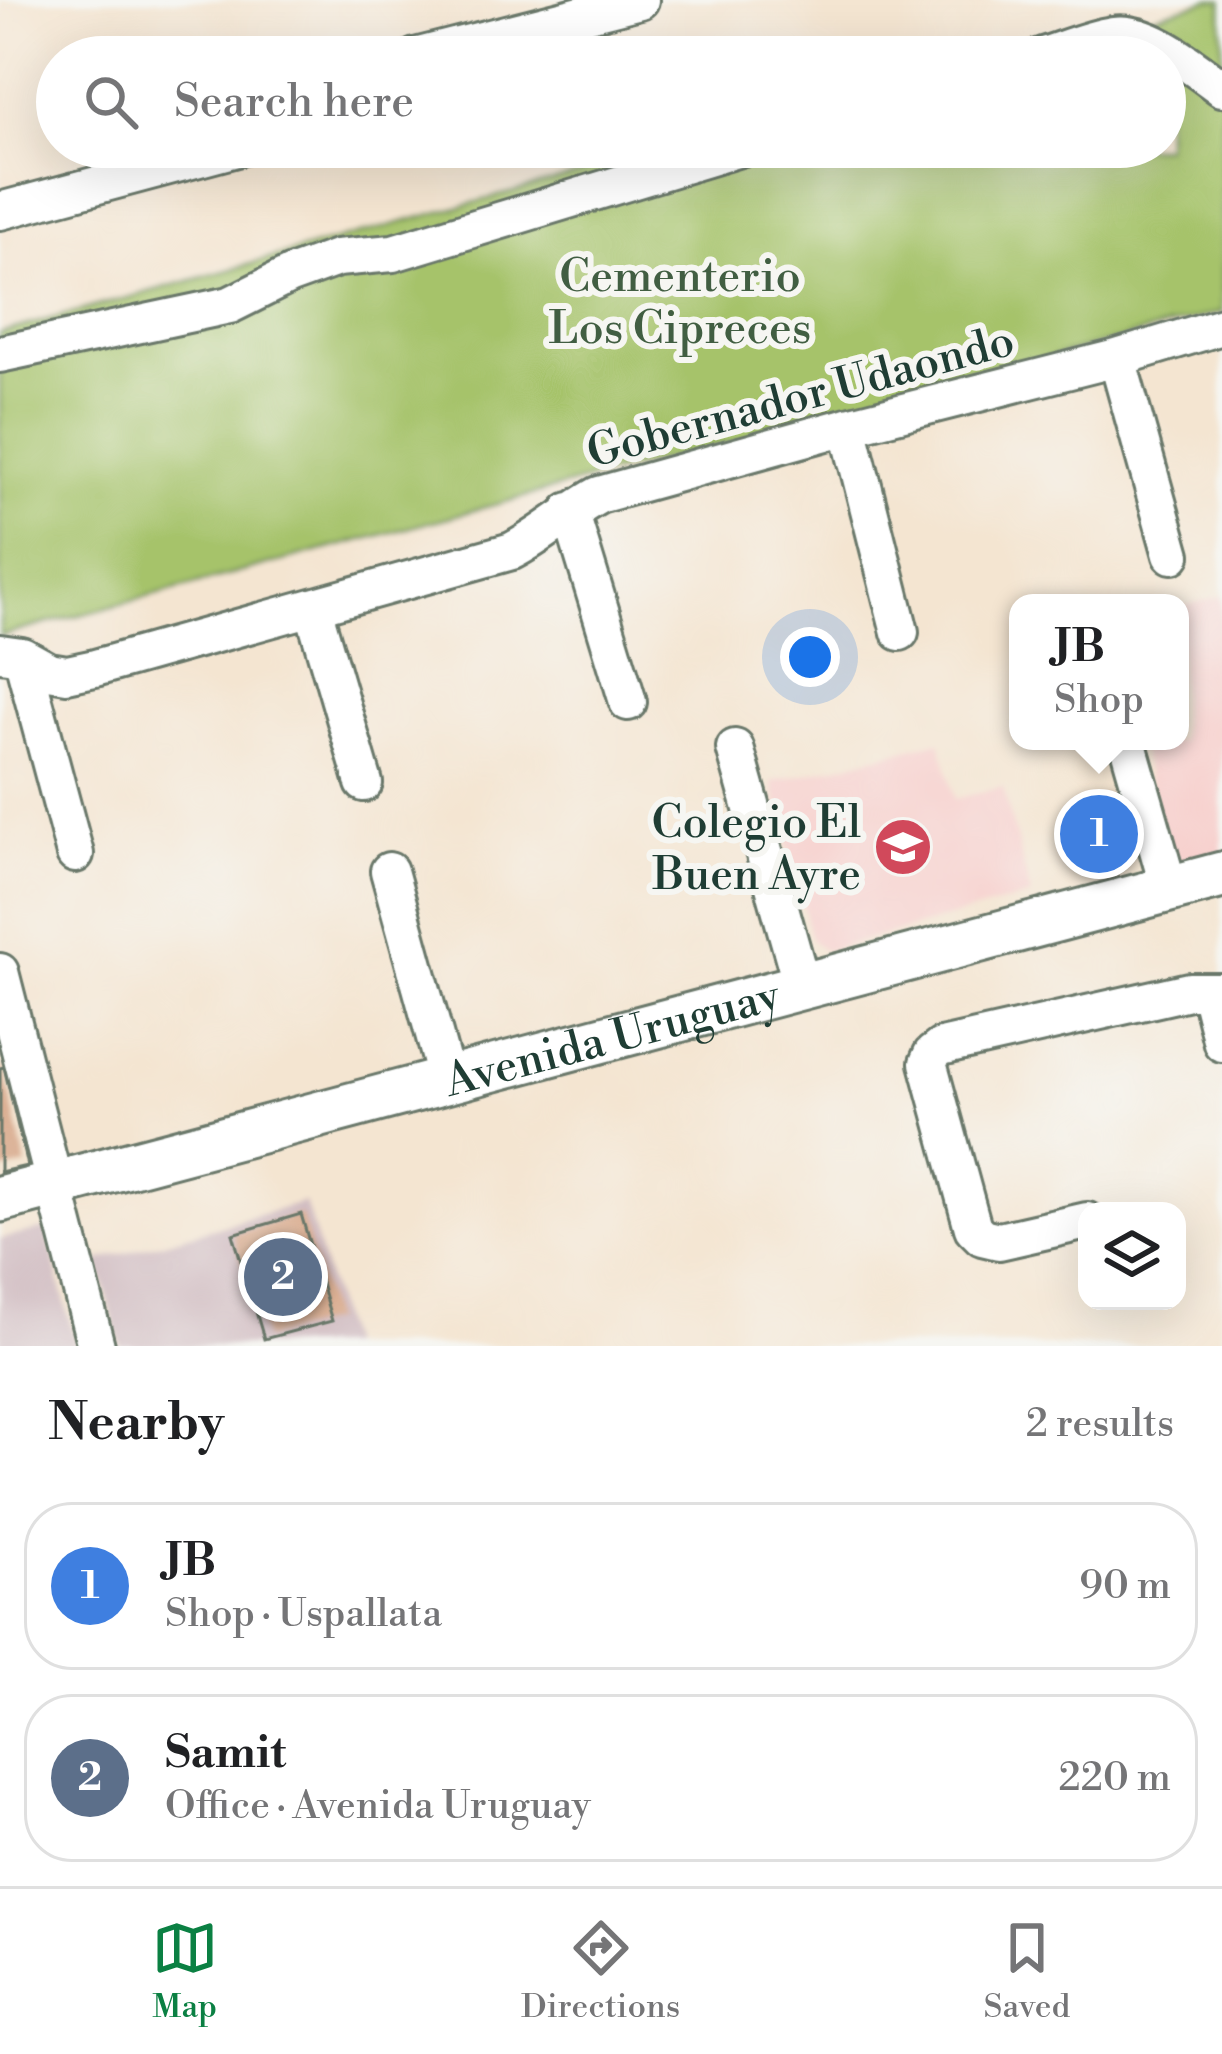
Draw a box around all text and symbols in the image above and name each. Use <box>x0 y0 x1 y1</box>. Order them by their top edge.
search box <box>36 36 1186 168</box>
icon: search <box>78 69 144 135</box>
text: Search here <box>174 74 414 131</box>
park label: Cementerio Los Cipreces <box>549 249 811 358</box>
street label: Gobernador Udaondo <box>581 313 1020 482</box>
popup <box>1009 594 1189 750</box>
text: JB <box>1054 619 1105 676</box>
your location <box>780 627 840 687</box>
text: Shop <box>1054 676 1144 725</box>
pin: 1 <box>1060 789 1138 879</box>
place label: Colegio El Buen Ayre <box>652 795 861 904</box>
school or university icon: Colegio El Buen Ayre <box>872 816 934 878</box>
street label: Avenida Uruguay <box>438 967 787 1111</box>
map controls <box>1078 1202 1186 1310</box>
button: layers <box>1078 1202 1186 1310</box>
pin: 2 <box>244 1232 322 1322</box>
text: Nearby <box>48 1392 224 1456</box>
text: 2 results <box>1026 1400 1174 1449</box>
text: JB <box>165 1533 216 1590</box>
text: 1 <box>81 1562 99 1611</box>
text: 90 m <box>1079 1562 1171 1611</box>
text: Shop · Uspallata <box>165 1590 442 1639</box>
text: Samit <box>165 1725 286 1782</box>
text: 2 <box>78 1754 102 1803</box>
text: 220 m <box>1058 1754 1171 1803</box>
text: Office · Avenida Uruguay <box>165 1782 591 1831</box>
tab: Map <box>152 1915 218 2028</box>
tab: Directions <box>521 1915 680 2028</box>
tab: Saved <box>984 1915 1070 2028</box>

